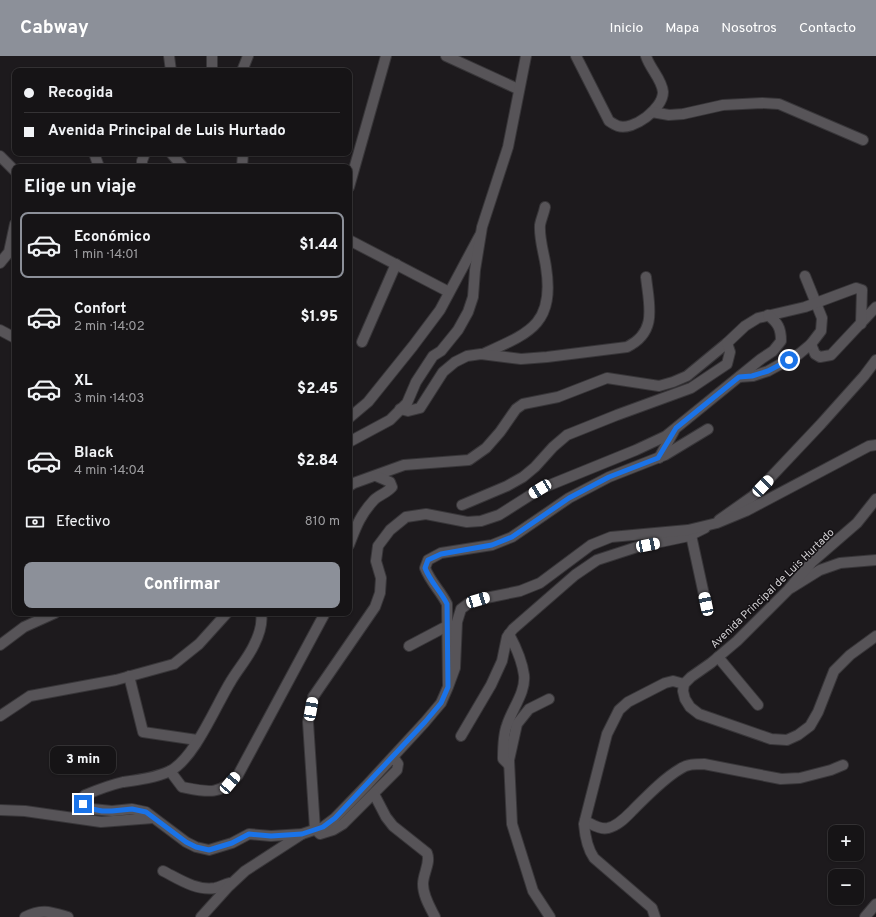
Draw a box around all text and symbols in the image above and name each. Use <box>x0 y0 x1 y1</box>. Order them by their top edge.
text: Cabway <box>20 16 89 40</box>
text: Inicio <box>610 20 643 37</box>
text: Mapa <box>665 20 699 37</box>
text: Nosotros <box>721 20 777 37</box>
text: Contacto <box>799 20 856 37</box>
text: Recogida <box>48 84 113 103</box>
text: Avenida Principal de Luis Hurtado <box>48 122 286 141</box>
text: Elige un viaje <box>24 176 136 199</box>
icon: car <box>26 227 62 263</box>
text: Económico <box>74 228 151 247</box>
text: $1.44 <box>299 236 338 255</box>
text: 1 min · 14:01 <box>74 247 138 263</box>
icon: car <box>26 299 62 335</box>
text: Confort <box>74 300 126 319</box>
text: $1.95 <box>300 308 338 327</box>
text: 2 min · 14:02 <box>74 319 145 335</box>
route start <box>780 351 798 369</box>
icon: car <box>26 371 62 407</box>
text: XL <box>74 372 92 391</box>
text: $2.45 <box>297 380 338 399</box>
text: 3 min · 14:03 <box>74 391 144 407</box>
icon: car <box>26 443 62 479</box>
text: Black <box>74 444 114 463</box>
text: $2.84 <box>297 452 338 471</box>
text: 4 min · 14:04 <box>74 463 145 479</box>
car <box>750 473 776 499</box>
car <box>527 478 553 500</box>
icon: cash <box>24 511 46 533</box>
text: Efectivo <box>56 513 110 532</box>
text: 810 m <box>305 514 340 530</box>
street label: Avenida Principal de Luis Hurtado <box>708 526 837 652</box>
car <box>635 537 661 553</box>
button: Confirmar <box>24 562 340 608</box>
car <box>465 591 491 609</box>
car <box>698 591 714 617</box>
car <box>303 696 319 722</box>
callout: 3 min <box>50 746 116 774</box>
text: 3 min <box>66 752 100 768</box>
car <box>218 770 242 796</box>
route end <box>74 795 92 813</box>
map controls <box>828 825 864 905</box>
button: + <box>828 825 864 861</box>
button: − <box>828 869 864 905</box>

